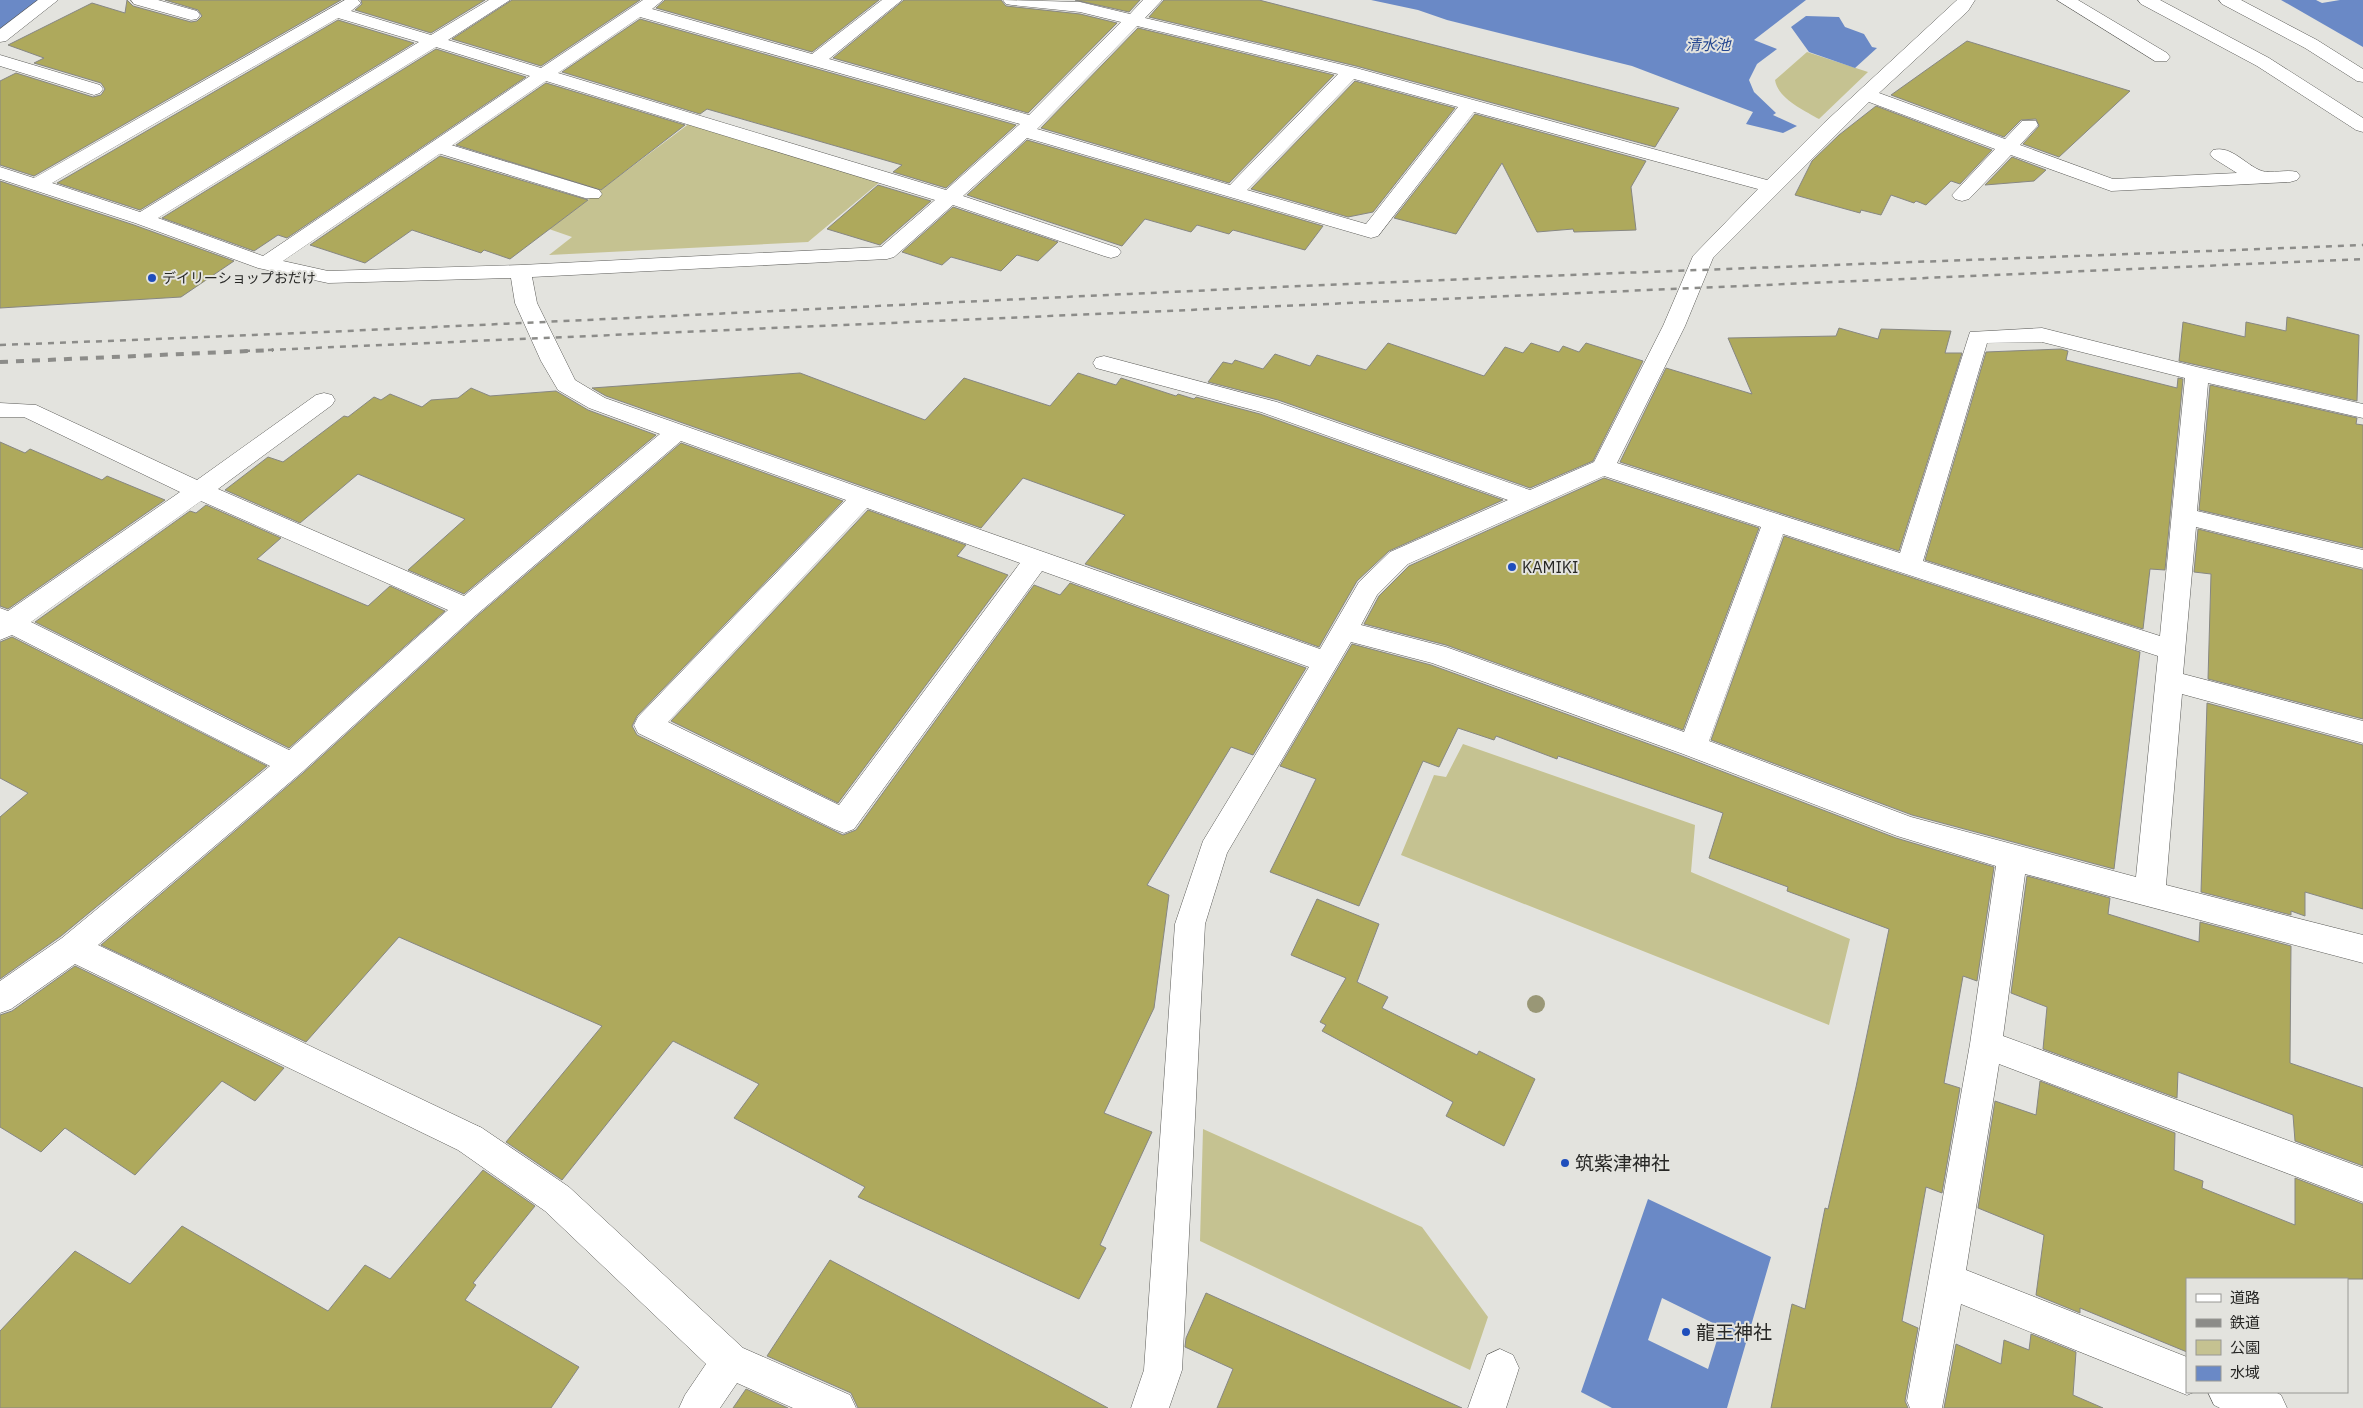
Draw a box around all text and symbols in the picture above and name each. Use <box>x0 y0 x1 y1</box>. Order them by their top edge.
water label: 清水池 <box>1685 35 1732 54</box>
place label: デイリーショップおだけ <box>162 269 316 287</box>
marker: デイリーショップおだけ <box>146 272 158 284</box>
place label: KAMIKI <box>1522 557 1578 577</box>
marker: KAMIKI <box>1506 561 1518 573</box>
place label: 筑紫津神社 <box>1575 1151 1670 1175</box>
marker: 筑紫津神社 <box>1559 1157 1571 1169</box>
legend <box>2186 1278 2348 1393</box>
text: 道路 <box>2230 1288 2260 1307</box>
text: 鉄道 <box>2230 1313 2260 1332</box>
place label: 龍王神社 <box>1696 1320 1772 1344</box>
marker: 龍王神社 <box>1680 1326 1692 1338</box>
text: 公園 <box>2230 1338 2260 1357</box>
text: 水域 <box>2230 1363 2260 1382</box>

